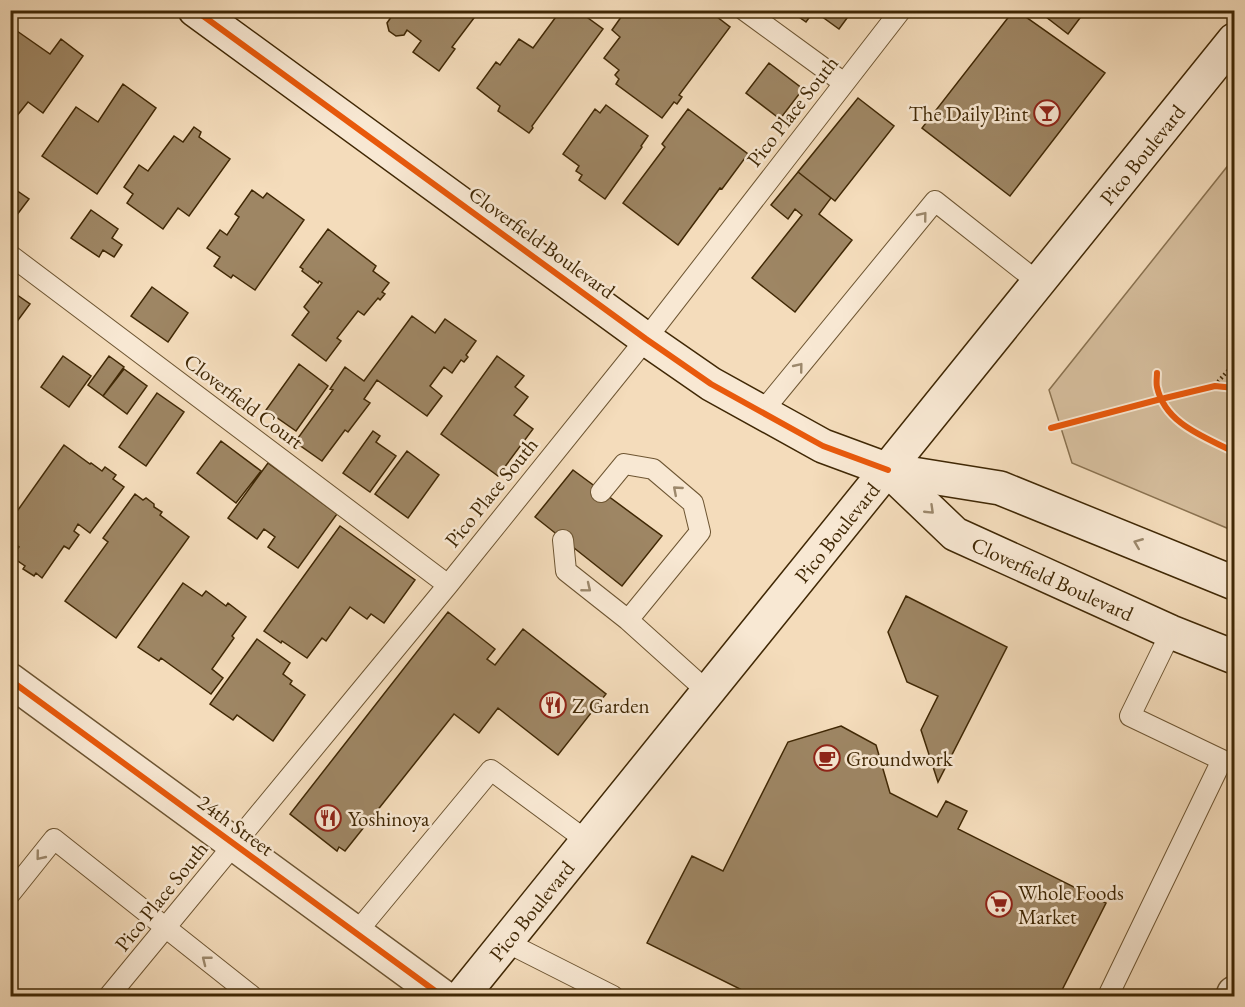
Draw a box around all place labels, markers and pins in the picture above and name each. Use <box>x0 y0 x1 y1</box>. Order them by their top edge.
bar icon: The Daily Pint <box>1032 98 1062 128</box>
place label: The Daily Pint <box>909 100 1028 127</box>
restaurant icon: Z Garden <box>538 690 568 720</box>
place label: Z Garden <box>572 692 649 719</box>
cafe icon: Groundwork <box>812 743 842 773</box>
place label: Groundwork <box>846 745 954 772</box>
restaurant icon: Yoshinoya <box>313 803 343 833</box>
place label: Yoshinoya <box>348 805 430 832</box>
place label: Whole Foods Market <box>1018 879 1124 930</box>
supermarket icon: Whole Foods Market <box>984 889 1014 919</box>

